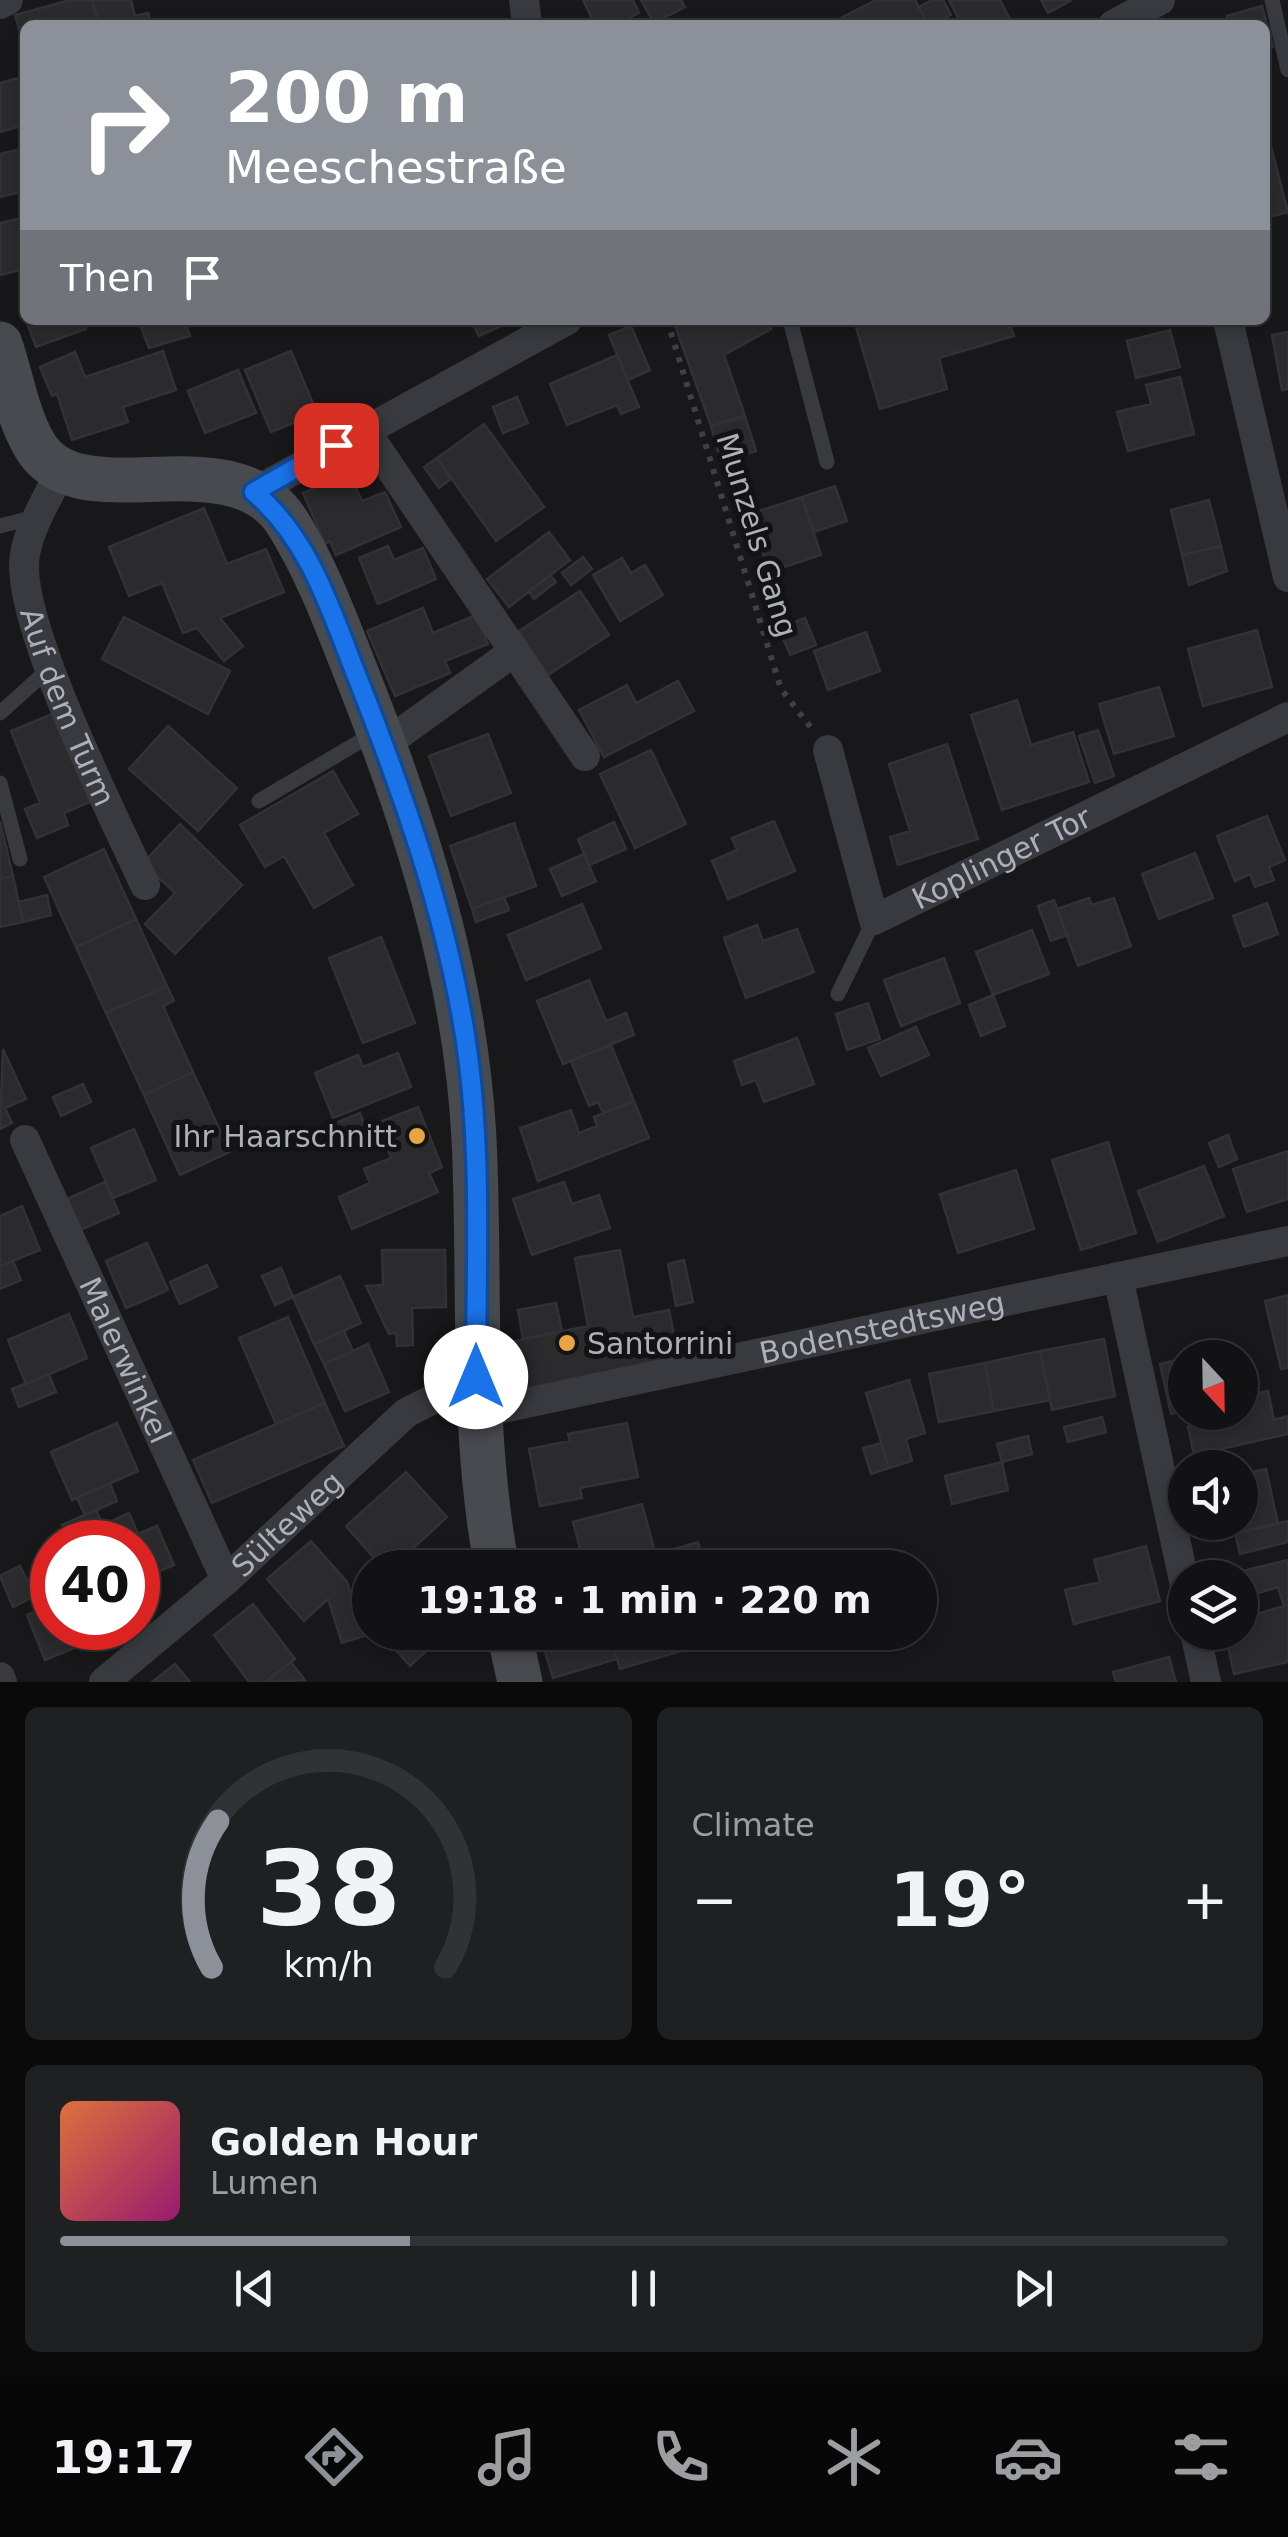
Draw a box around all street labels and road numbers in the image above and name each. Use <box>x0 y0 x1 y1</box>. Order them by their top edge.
street label: Munzels Gang <box>709 429 805 641</box>
street label: Auf dem Turm <box>13 604 123 811</box>
street label: Koplinger Tor <box>906 799 1097 916</box>
street label: Malerwinkel <box>73 1272 179 1449</box>
street label: Bodenstedtsweg <box>756 1284 1008 1370</box>
street label: Sülteweg <box>224 1464 350 1584</box>

